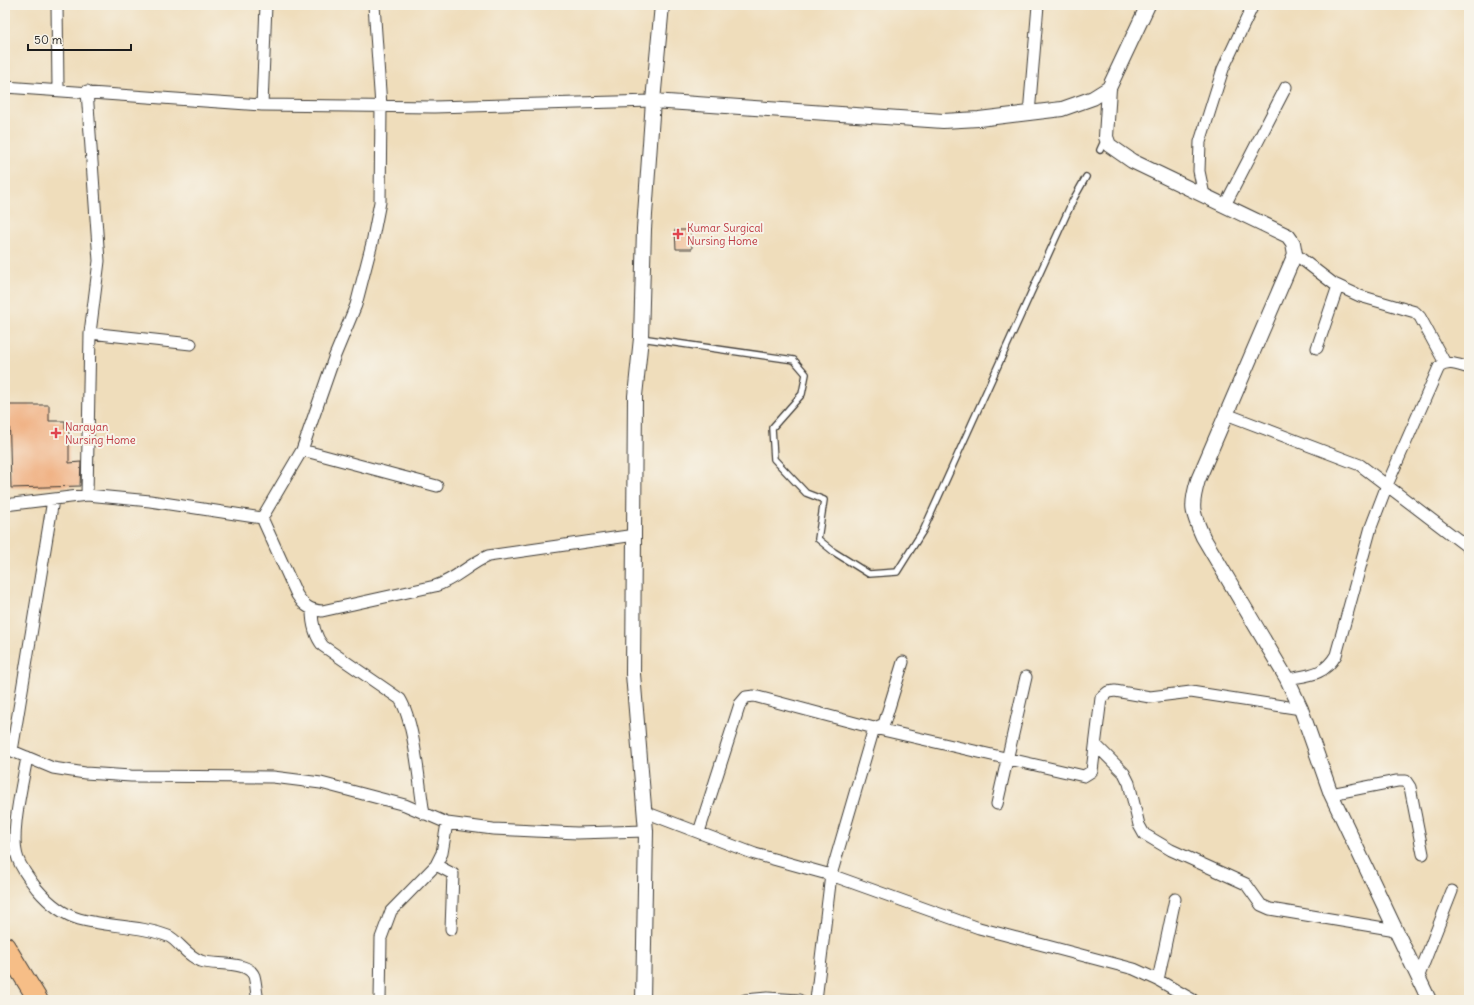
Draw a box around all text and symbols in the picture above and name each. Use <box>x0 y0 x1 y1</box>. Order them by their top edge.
scale bar <box>28 26 131 52</box>
text: 50 m <box>34 32 63 47</box>
place label: Kumar Surgical Nursing Home <box>687 221 763 248</box>
marker: Kumar Surgical Nursing Home <box>672 228 684 240</box>
place label: Narayan Nursing Home <box>65 420 136 447</box>
marker: Narayan Nursing Home <box>50 427 62 439</box>

